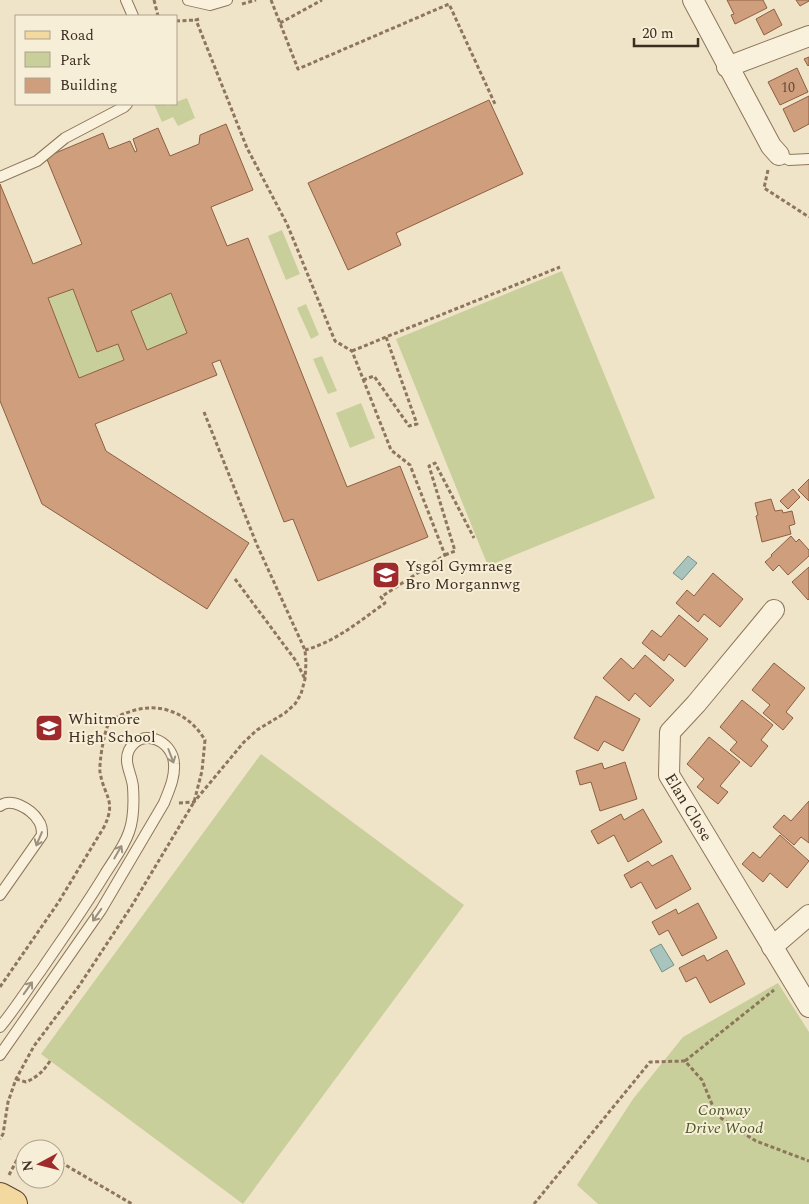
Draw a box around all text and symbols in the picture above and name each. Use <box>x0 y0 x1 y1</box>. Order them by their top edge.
legend <box>15 15 178 105</box>
scale bar <box>634 15 698 47</box>
text: 20 m <box>642 22 674 45</box>
text: Road <box>60 24 94 47</box>
text: Park <box>60 49 91 72</box>
text: Building <box>60 74 117 97</box>
house number: 10 <box>781 77 795 98</box>
place label: Ysgol Gymraeg Bro Morgannwg <box>405 554 521 596</box>
school or university icon: Ysgol Gymraeg Bro Morgannwg <box>371 560 401 590</box>
place label: Whitmore High School <box>68 707 156 749</box>
school or university icon: Whitmore High School <box>34 713 64 743</box>
one-way arrow <box>167 748 176 763</box>
street label: Elan Close <box>659 768 718 846</box>
one-way arrow <box>33 831 43 846</box>
one-way arrow <box>113 846 123 860</box>
one-way arrow <box>92 908 102 922</box>
one-way arrow <box>23 981 33 995</box>
park label: Conway Drive Wood <box>685 1098 763 1140</box>
north arrow <box>15 1139 65 1189</box>
text: N <box>16 1159 39 1172</box>

